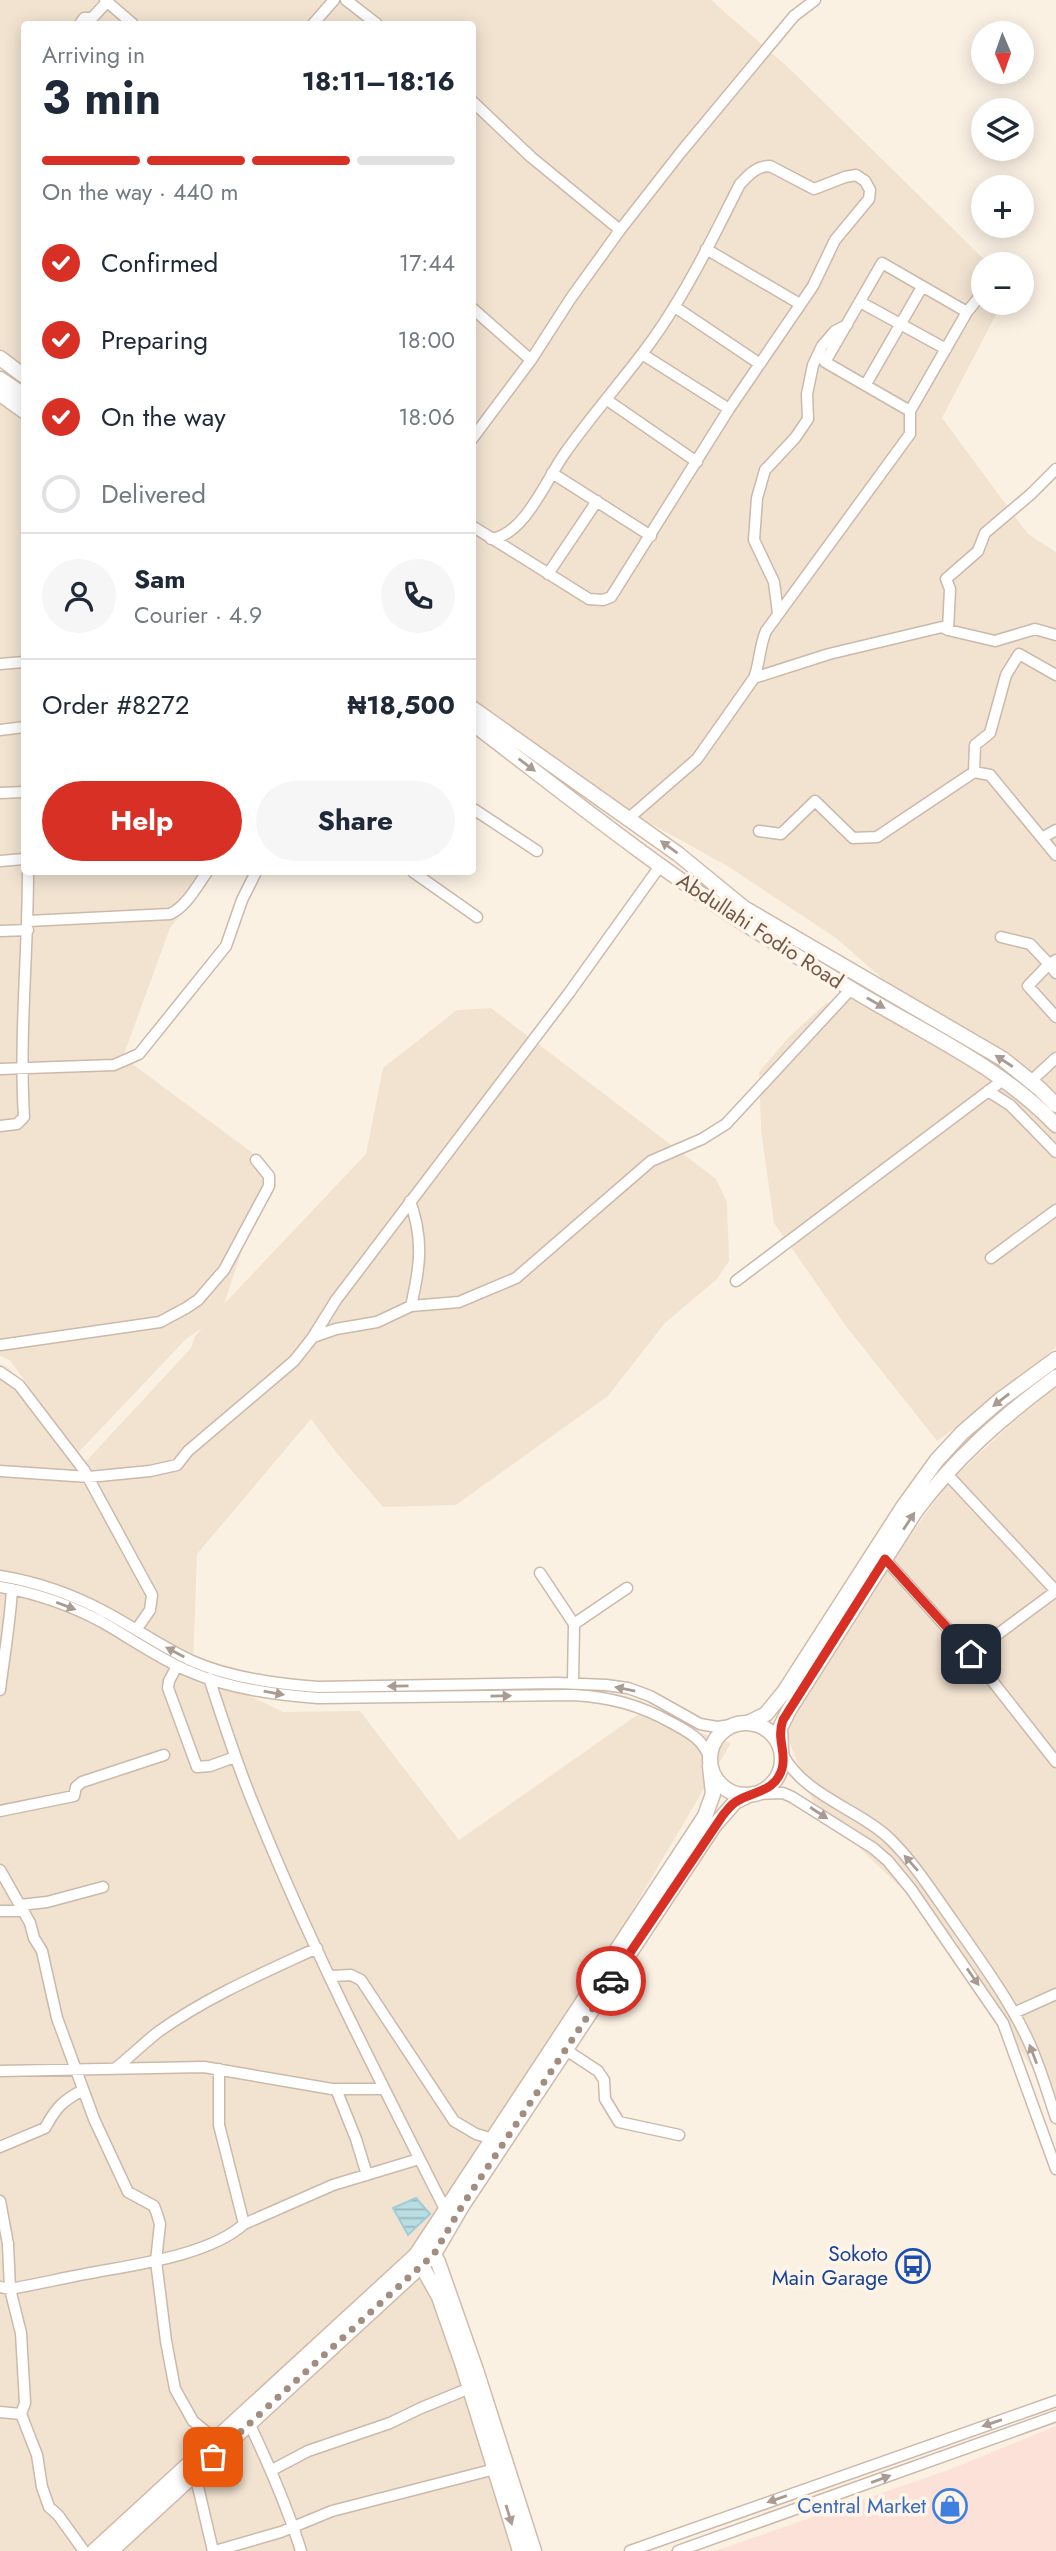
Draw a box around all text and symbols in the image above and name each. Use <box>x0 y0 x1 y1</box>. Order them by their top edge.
north arrow <box>971 21 1034 84</box>
map controls <box>971 21 1034 315</box>
text: Arriving in <box>42 38 145 72</box>
text: 18:11–18:16 <box>302 62 455 100</box>
text: 3 min <box>42 65 161 131</box>
button: layers <box>971 98 1034 161</box>
text: On the way · 440 m <box>42 175 238 209</box>
button: + <box>971 175 1034 238</box>
icon: check <box>42 244 80 282</box>
text: Confirmed <box>101 244 218 282</box>
text: 17:44 <box>399 246 455 280</box>
button: − <box>971 252 1034 315</box>
icon: check <box>42 321 80 359</box>
text: Preparing <box>101 321 208 359</box>
text: 18:00 <box>398 323 455 357</box>
icon: check <box>42 398 80 436</box>
text: On the way <box>101 398 226 436</box>
text: 18:06 <box>398 400 455 434</box>
text: Delivered <box>101 475 206 513</box>
button: person <box>42 559 116 633</box>
button: phone <box>381 559 455 633</box>
text: Sam <box>134 560 186 598</box>
text: Courier · 4.9 <box>134 598 262 632</box>
text: Order #8272 <box>42 686 190 724</box>
text: ₦18,500 <box>347 686 455 724</box>
one-way arrow <box>518 757 536 771</box>
button: Help <box>42 781 242 861</box>
button: Share <box>256 781 455 861</box>
one-way arrow <box>659 840 678 854</box>
street label: Abdullahi Fodio Road <box>671 866 849 996</box>
one-way arrow <box>866 997 886 1009</box>
one-way arrow <box>995 1054 1013 1068</box>
one-way arrow <box>993 1392 1010 1407</box>
one-way arrow <box>903 1511 916 1530</box>
one-way arrow <box>55 1600 76 1611</box>
pin <box>941 1624 1001 1684</box>
icon: home <box>952 1635 990 1673</box>
one-way arrow <box>165 1647 185 1659</box>
one-way arrow <box>387 1680 409 1692</box>
one-way arrow <box>614 1683 636 1694</box>
one-way arrow <box>263 1688 285 1699</box>
one-way arrow <box>490 1690 512 1702</box>
one-way arrow <box>809 1807 829 1820</box>
one-way arrow <box>904 1854 919 1871</box>
courier <box>576 1946 646 2016</box>
icon: car <box>592 1962 630 2000</box>
one-way arrow <box>966 1968 980 1986</box>
one-way arrow <box>1027 2043 1038 2064</box>
place label: Sokoto Main Garage <box>772 2239 888 2293</box>
bus stop icon: Sokoto Main Garage <box>894 2247 932 2285</box>
one-way arrow <box>981 2418 1002 2429</box>
pin <box>183 2427 243 2487</box>
icon: bag <box>194 2438 232 2476</box>
one-way arrow <box>870 2473 891 2484</box>
shop icon: Central Market <box>931 2487 969 2525</box>
place label: Central Market <box>797 2491 926 2521</box>
one-way arrow <box>767 2494 788 2505</box>
one-way arrow <box>505 2505 515 2526</box>

